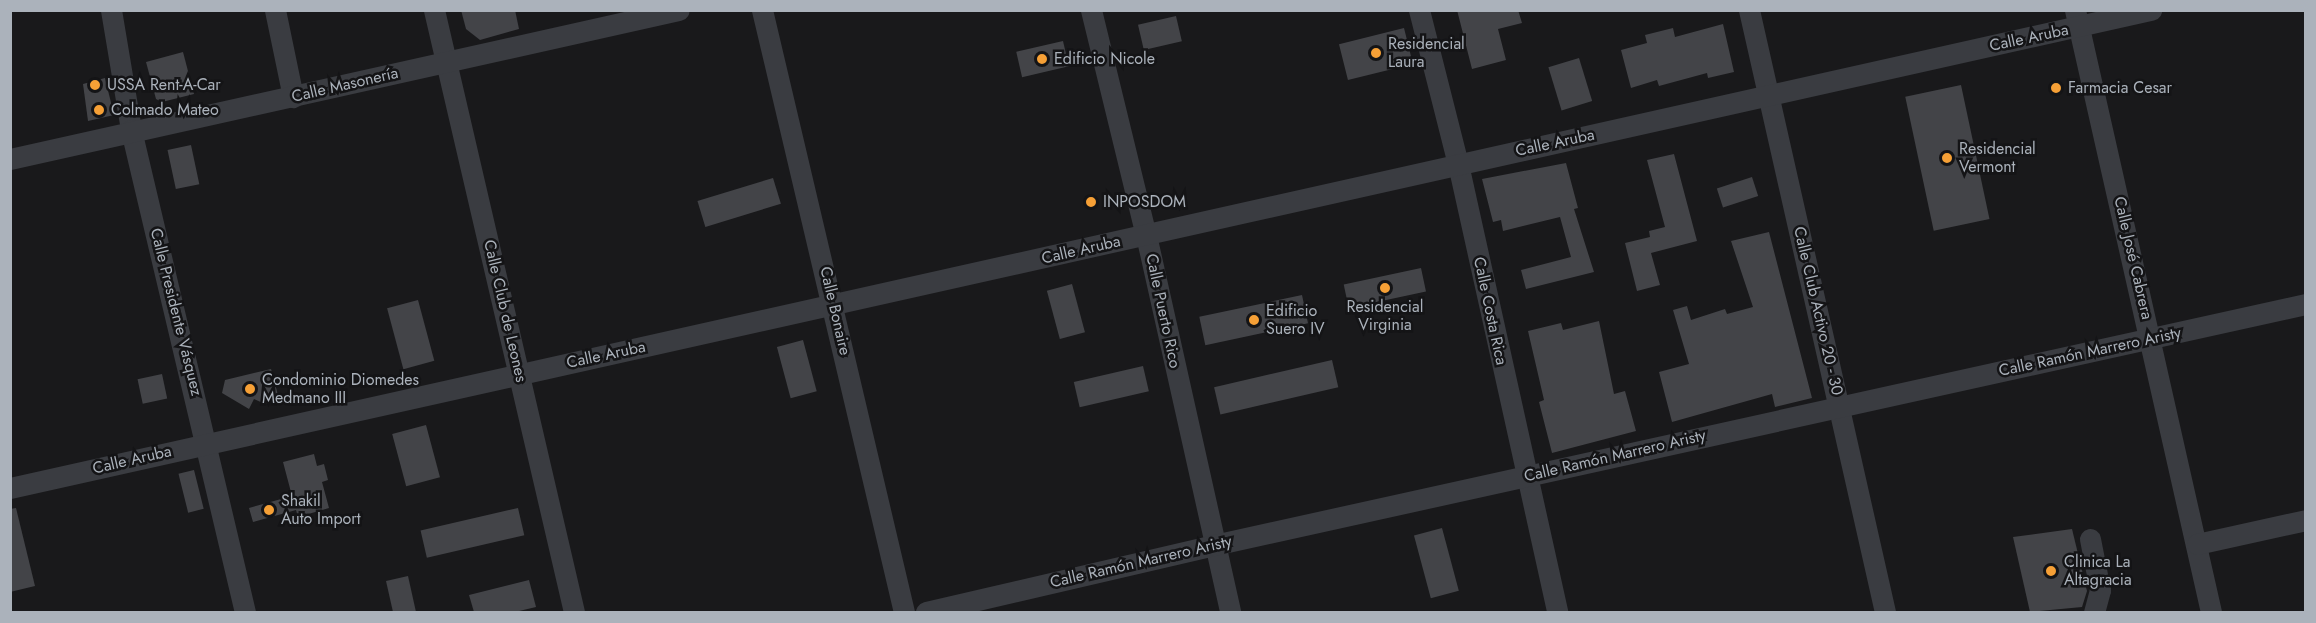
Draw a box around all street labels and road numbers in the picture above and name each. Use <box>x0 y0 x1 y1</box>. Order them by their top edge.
street label: Calle Aruba <box>1988 20 2070 56</box>
street label: Calle Masonería <box>290 63 400 107</box>
street label: Calle Aruba <box>1514 125 1596 161</box>
street label: Calle José Cabrera <box>2110 195 2156 321</box>
street label: Calle Club Activo 20 - 30 <box>1789 225 1847 397</box>
street label: Calle Presidente Vásquez <box>146 226 206 398</box>
street label: Calle Aruba <box>1040 232 1122 268</box>
street label: Calle Club de Leones <box>479 238 531 384</box>
street label: Calle Puerto Rico <box>1141 252 1185 370</box>
street label: Calle Costa Rica <box>1469 255 1511 367</box>
street label: Calle Bonaire <box>815 265 855 357</box>
street label: Calle Ramón Marrero Aristy <box>1997 323 2183 381</box>
street label: Calle Aruba <box>565 337 647 373</box>
street label: Calle Ramón Marrero Aristy <box>1522 426 1708 486</box>
street label: Calle Aruba <box>91 442 173 478</box>
street label: Calle Ramón Marrero Aristy <box>1048 532 1234 592</box>

